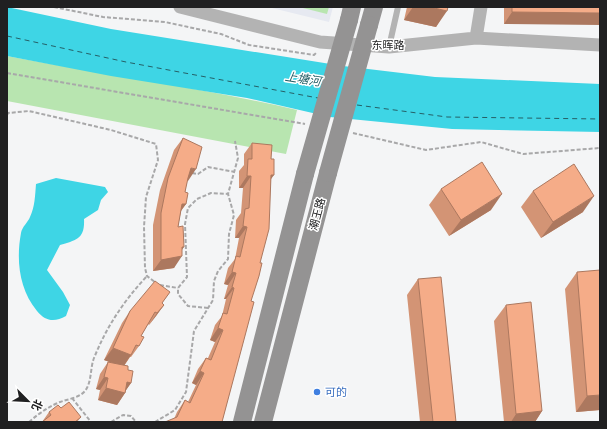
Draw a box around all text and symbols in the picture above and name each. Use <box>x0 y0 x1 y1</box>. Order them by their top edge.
street label: 东晖路 <box>372 39 405 52</box>
water label: 上塘河 <box>284 69 324 89</box>
street label: 潮王路 <box>307 197 328 232</box>
north arrow <box>8 381 48 421</box>
place label: 可的 <box>325 386 347 399</box>
marker: 可的 <box>312 387 322 397</box>
text: 北 <box>29 397 45 413</box>

